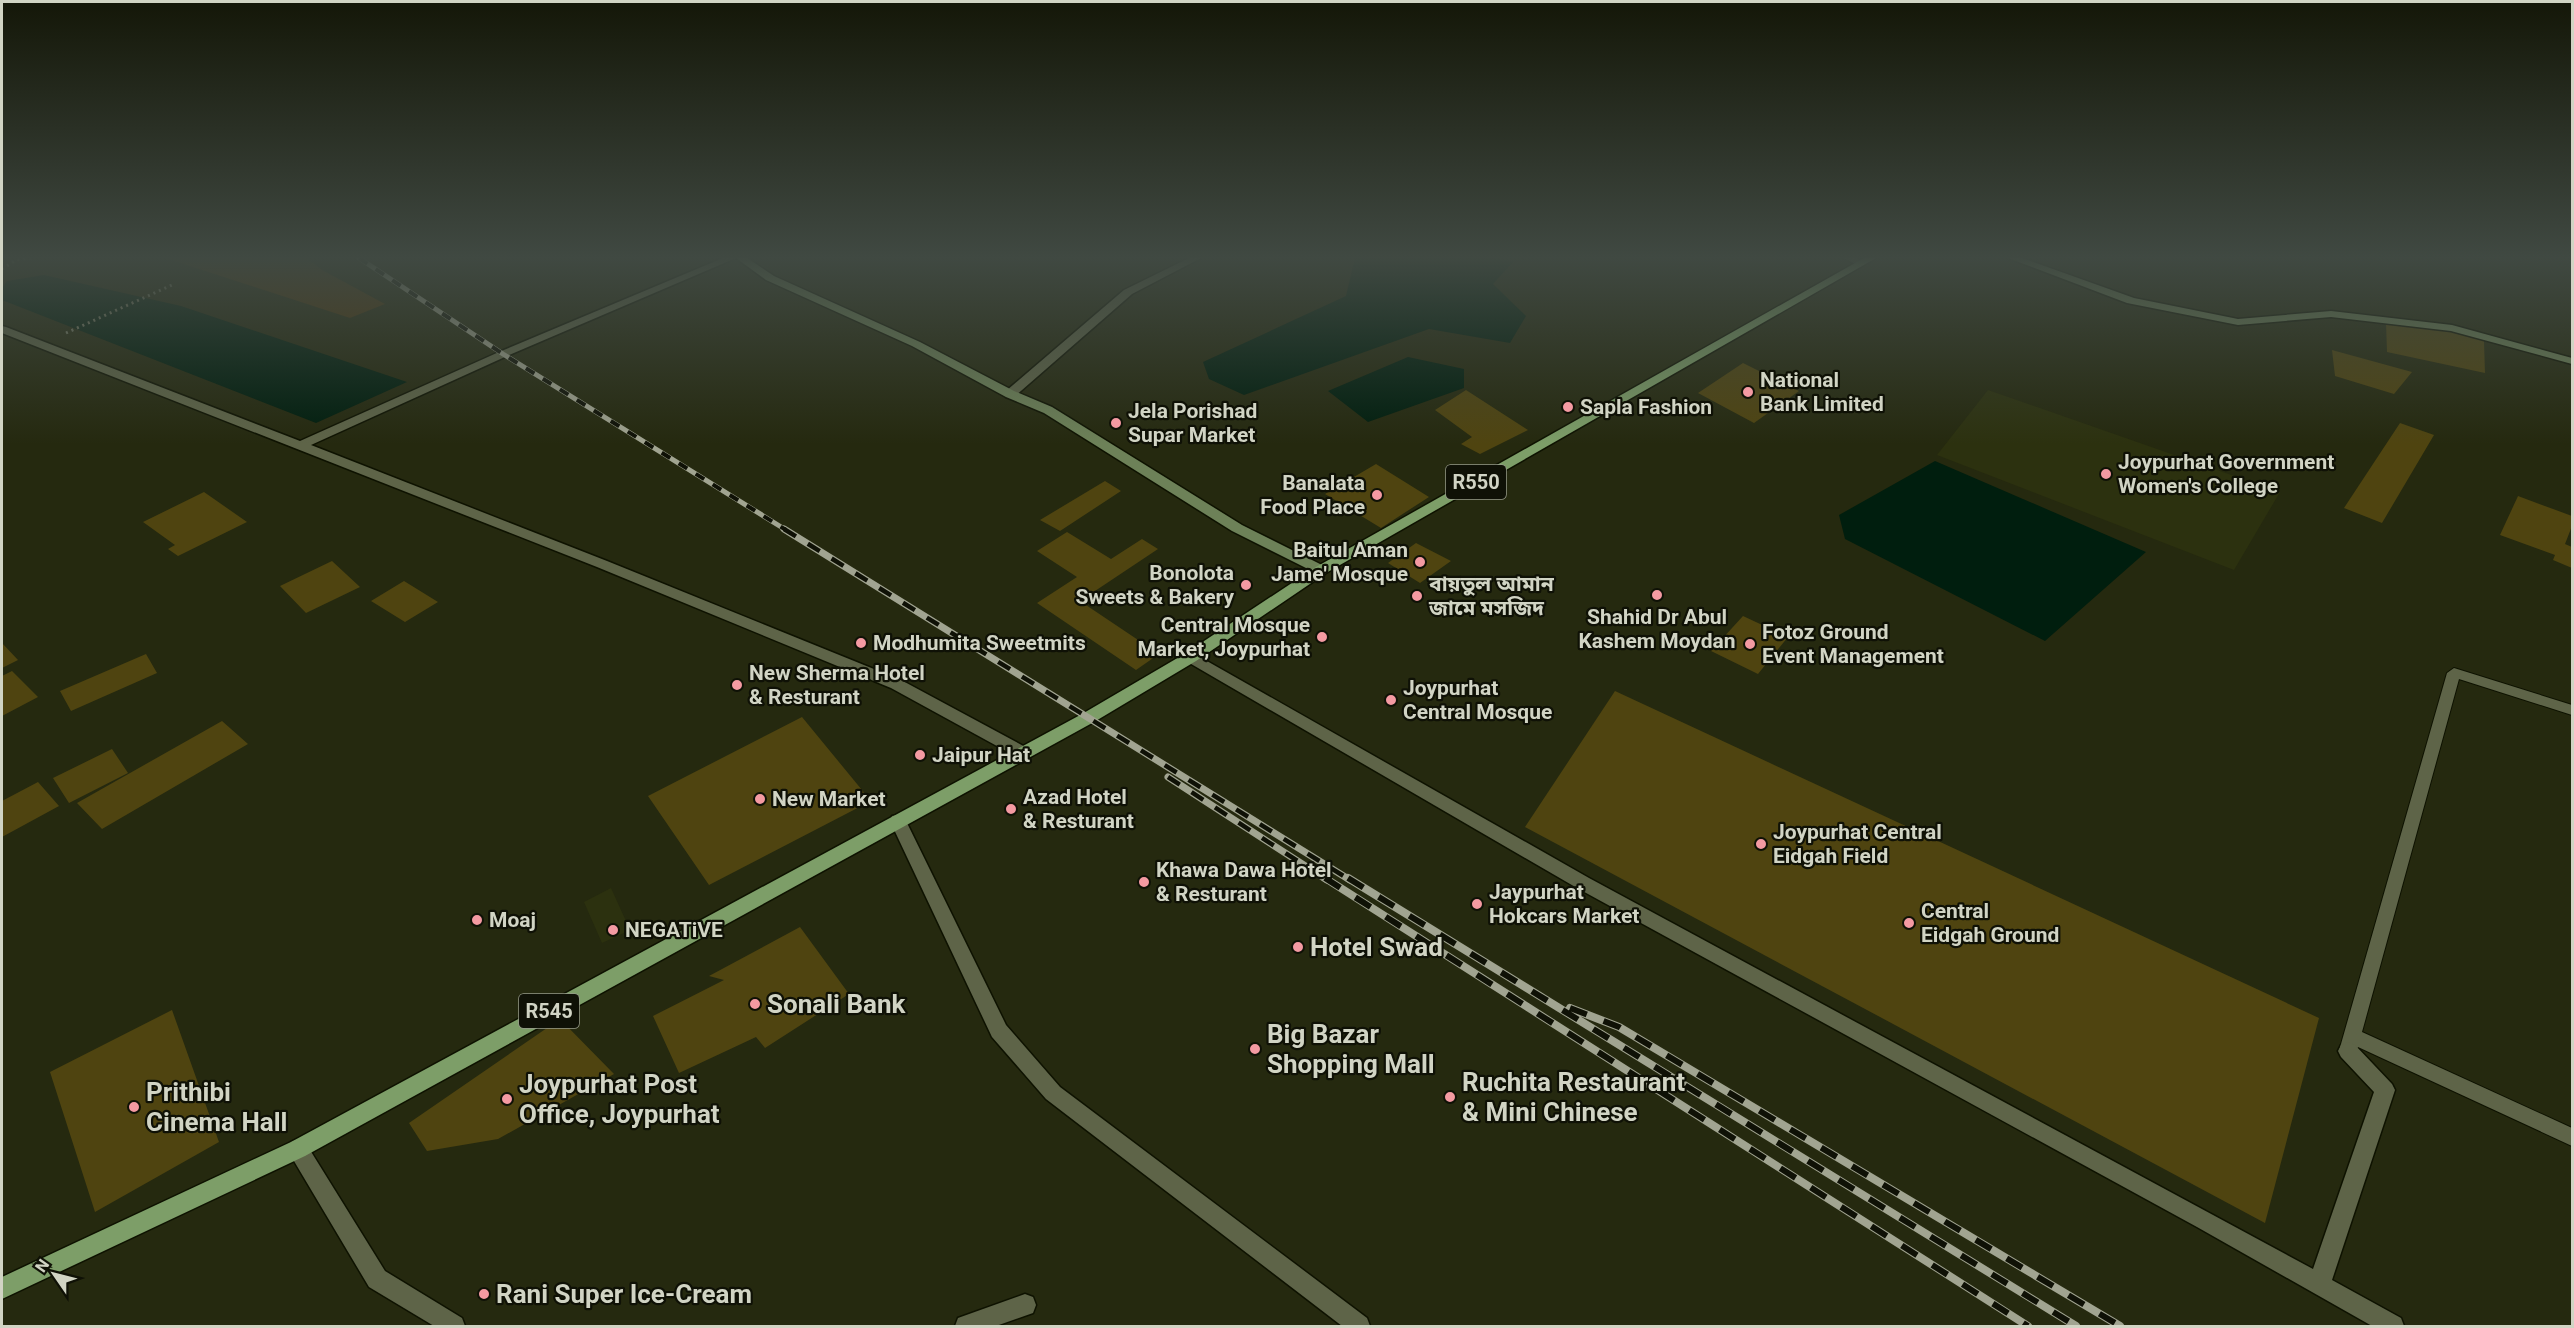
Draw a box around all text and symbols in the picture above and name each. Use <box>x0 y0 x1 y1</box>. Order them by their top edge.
place label: National Bank Limited <box>1760 368 1884 416</box>
marker: National Bank Limited <box>1741 385 1755 399</box>
place label: Sapla Fashion <box>1580 395 1712 419</box>
place label: Jela Porishad Supar Market <box>1128 399 1257 447</box>
marker: Sapla Fashion <box>1561 400 1575 414</box>
marker: Jela Porishad Supar Market <box>1109 416 1123 430</box>
place label: Joypurhat Government Women's College <box>2118 450 2334 498</box>
road number: R550 <box>1446 465 1506 499</box>
marker: Joypurhat Government Women's College <box>2099 467 2113 481</box>
place label: Banalata Food Place <box>1260 471 1365 519</box>
marker: Banalata Food Place <box>1370 488 1384 502</box>
place label: Baitul Aman Jame' Mosque <box>1271 538 1408 586</box>
marker: Baitul Aman Jame' Mosque <box>1413 555 1427 569</box>
place label: Bonolota Sweets & Bakery <box>1075 561 1234 609</box>
place label: বায়তুল আমান জামে মসজিদ <box>1428 572 1555 620</box>
marker: Bonolota Sweets & Bakery <box>1239 578 1253 592</box>
marker: Shahid Dr Abul Kashem Moydan <box>1650 588 1664 602</box>
marker: বায়তুল আমান জামে মসজিদ <box>1410 589 1424 603</box>
place label: Shahid Dr Abul Kashem Moydan <box>1578 605 1736 653</box>
place label: Central Mosque Market, Joypurhat <box>1137 613 1310 661</box>
place label: Fotoz Ground Event Management <box>1762 620 1944 668</box>
marker: Central Mosque Market, Joypurhat <box>1315 630 1329 644</box>
place label: Modhumita Sweetmits <box>873 631 1086 655</box>
marker: Modhumita Sweetmits <box>854 636 868 650</box>
marker: Fotoz Ground Event Management <box>1743 637 1757 651</box>
place label: New Sherma Hotel & Resturant <box>749 661 925 709</box>
place label: Joypurhat Central Mosque <box>1403 676 1552 724</box>
marker: New Sherma Hotel & Resturant <box>730 678 744 692</box>
marker: Joypurhat Central Mosque <box>1384 693 1398 707</box>
place label: Jaipur Hat <box>932 743 1030 767</box>
marker: Jaipur Hat <box>913 748 927 762</box>
place label: Azad Hotel & Resturant <box>1023 785 1134 833</box>
place label: New Market <box>772 787 886 811</box>
marker: New Market <box>753 792 767 806</box>
marker: Azad Hotel & Resturant <box>1004 802 1018 816</box>
place label: Joypurhat Central Eidgah Field <box>1773 820 1942 868</box>
marker: Joypurhat Central Eidgah Field <box>1754 837 1768 851</box>
place label: Khawa Dawa Hotel & Resturant <box>1156 858 1332 906</box>
marker: Khawa Dawa Hotel & Resturant <box>1137 875 1151 889</box>
place label: Jaypurhat Hokcars Market <box>1489 880 1639 928</box>
marker: Jaypurhat Hokcars Market <box>1470 897 1484 911</box>
place label: Central Eidgah Ground <box>1921 899 2059 947</box>
place label: Moaj <box>489 908 536 932</box>
marker: Moaj <box>470 913 484 927</box>
marker: Central Eidgah Ground <box>1902 916 1916 930</box>
place label: NEGATiVE <box>625 918 723 942</box>
marker: NEGATiVE <box>606 923 620 937</box>
place label: Hotel Swad <box>1310 932 1443 962</box>
marker: Hotel Swad <box>1291 940 1305 954</box>
place label: Sonali Bank <box>767 989 906 1019</box>
road number: R545 <box>519 994 579 1028</box>
marker: Sonali Bank <box>748 997 762 1011</box>
place label: Big Bazar Shopping Mall <box>1267 1019 1435 1079</box>
marker: Big Bazar Shopping Mall <box>1248 1042 1262 1056</box>
place label: Ruchita Restaurant & Mini Chinese <box>1462 1067 1685 1127</box>
place label: Joypurhat Post Office, Joypurhat <box>519 1069 720 1129</box>
place label: Prithibi Cinema Hall <box>146 1077 287 1137</box>
marker: Ruchita Restaurant & Mini Chinese <box>1443 1090 1457 1104</box>
marker: Joypurhat Post Office, Joypurhat <box>500 1092 514 1106</box>
marker: Prithibi Cinema Hall <box>127 1100 141 1114</box>
north arrow <box>24 1244 84 1304</box>
text: N <box>31 1256 53 1276</box>
place label: Rani Super Ice-Cream <box>496 1279 752 1309</box>
marker: Rani Super Ice-Cream <box>477 1287 491 1301</box>

